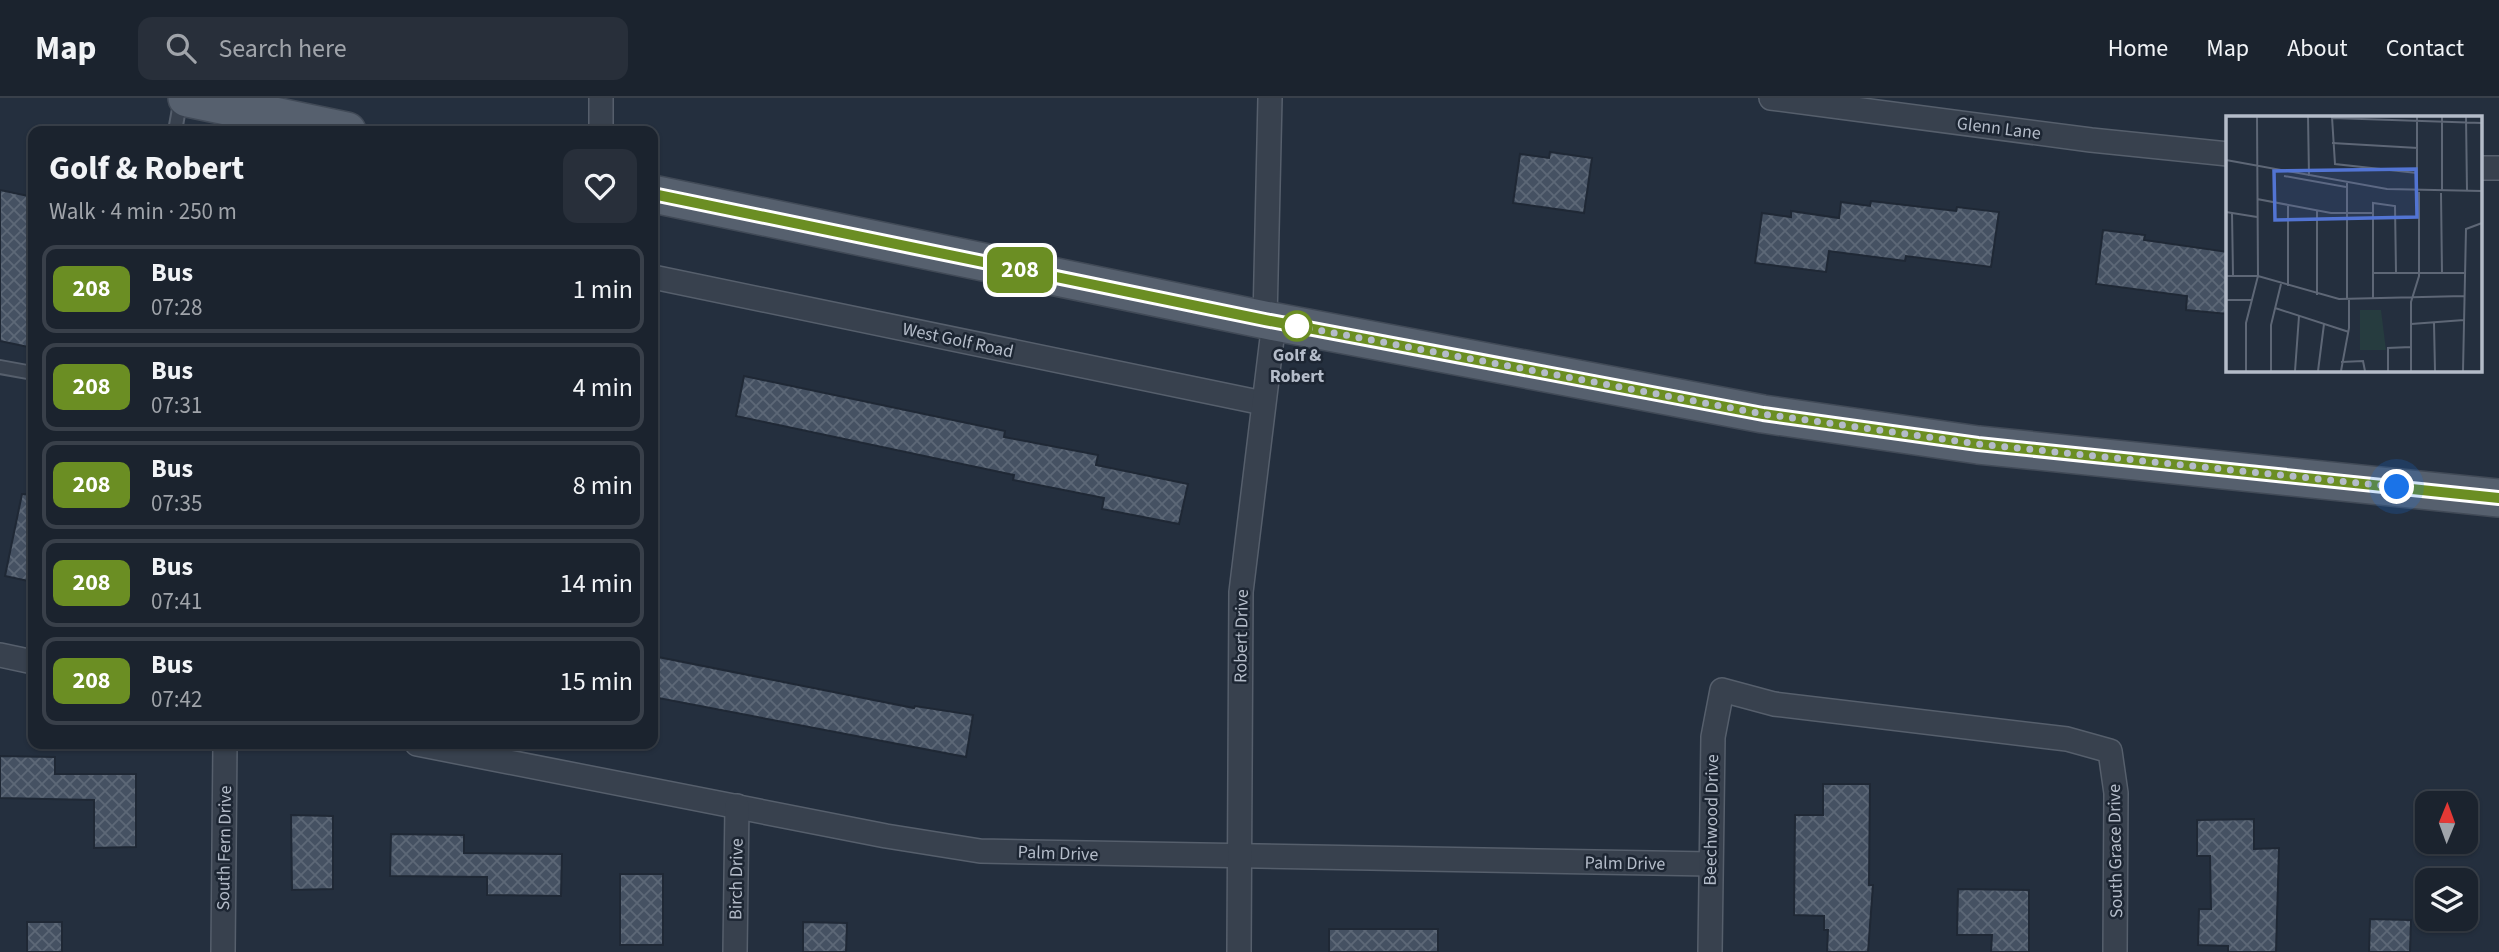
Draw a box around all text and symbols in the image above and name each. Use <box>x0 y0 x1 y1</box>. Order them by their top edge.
search box <box>138 17 628 80</box>
text: Map <box>35 25 96 72</box>
icon: search <box>162 29 200 67</box>
text: Search here <box>218 30 347 67</box>
text: Home <box>2108 31 2168 66</box>
text: Map <box>2206 31 2249 66</box>
text: About <box>2287 31 2348 66</box>
text: Contact <box>2386 31 2464 66</box>
street label: Glenn Lane <box>1955 111 2042 146</box>
inset map <box>2226 116 2482 371</box>
text: Golf & Robert <box>49 145 244 192</box>
button: heart <box>563 149 637 223</box>
text: Walk · 4 min · 250 m <box>49 195 237 228</box>
line badge: 208 <box>980 247 1060 293</box>
text: 208 <box>1001 252 1039 287</box>
text: Bus <box>151 254 193 291</box>
text: 208 <box>72 271 111 306</box>
text: 1 min <box>573 271 633 308</box>
text: 07:28 <box>151 291 202 324</box>
marker: Golf & Robert <box>1282 311 1312 341</box>
street label: West Golf Road <box>900 317 1016 364</box>
place label: Golf & Robert <box>1270 343 1324 389</box>
text: Bus <box>151 352 193 389</box>
text: 208 <box>72 369 111 404</box>
text: 4 min <box>573 369 633 406</box>
text: 07:31 <box>151 389 202 422</box>
text: Bus <box>151 450 193 487</box>
text: 208 <box>72 467 111 502</box>
text: 8 min <box>573 467 633 504</box>
your location <box>2379 469 2414 504</box>
text: 07:35 <box>151 487 202 520</box>
text: Bus <box>151 548 193 585</box>
text: 208 <box>72 565 111 600</box>
text: 14 min <box>560 565 633 602</box>
text: 07:41 <box>151 585 202 618</box>
street label: Robert Drive <box>1228 589 1255 683</box>
text: Bus <box>151 646 193 683</box>
text: 208 <box>72 663 111 698</box>
text: 15 min <box>560 663 633 700</box>
text: 07:42 <box>151 683 202 716</box>
street label: Beechwood Drive <box>1698 754 1725 886</box>
street label: South Grace Drive <box>2102 784 2129 918</box>
street label: South Fern Drive <box>211 785 238 911</box>
north arrow <box>2415 791 2478 854</box>
map controls <box>2415 791 2478 931</box>
street label: Birch Drive <box>723 838 750 920</box>
street label: Palm Drive <box>1017 840 1099 867</box>
street label: Palm Drive <box>1584 850 1666 877</box>
button: layers <box>2415 868 2478 931</box>

